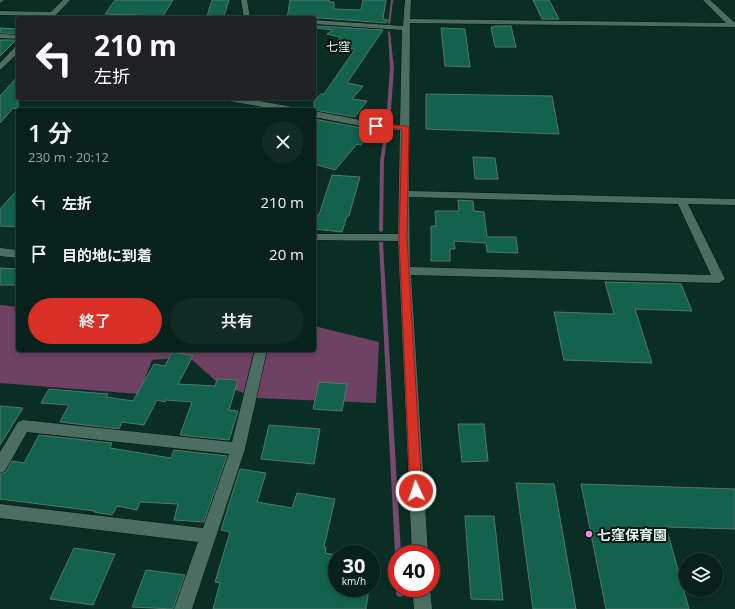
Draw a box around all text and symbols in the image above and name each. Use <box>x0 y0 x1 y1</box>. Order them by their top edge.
text: 210 m <box>94 26 177 64</box>
icon: left <box>28 32 80 84</box>
district label: 七窪 <box>326 38 350 55</box>
text: 左折 <box>94 64 130 88</box>
pin <box>359 109 393 143</box>
icon: arrive <box>365 115 387 137</box>
text: 1 分 <box>28 116 72 149</box>
button: close <box>262 121 304 163</box>
text: 230 m · 20:12 <box>28 148 109 166</box>
icon: left <box>28 191 50 213</box>
text: 210 m <box>260 192 304 212</box>
text: 左折 <box>62 193 92 213</box>
icon: arrive <box>28 243 50 265</box>
text: 20 m <box>269 244 304 264</box>
text: 目的地に到着 <box>62 245 152 265</box>
button: 終了 <box>28 298 162 344</box>
button: 共有 <box>170 298 304 344</box>
position arrow <box>395 470 437 512</box>
place label: 七窪保育園 <box>597 525 667 544</box>
marker: 七窪保育園 <box>584 529 594 539</box>
speed limit sign: 40 <box>388 545 440 597</box>
text: 30 <box>343 552 365 579</box>
map controls <box>679 553 723 597</box>
button: layers <box>679 553 723 597</box>
text: km/h <box>342 574 366 588</box>

